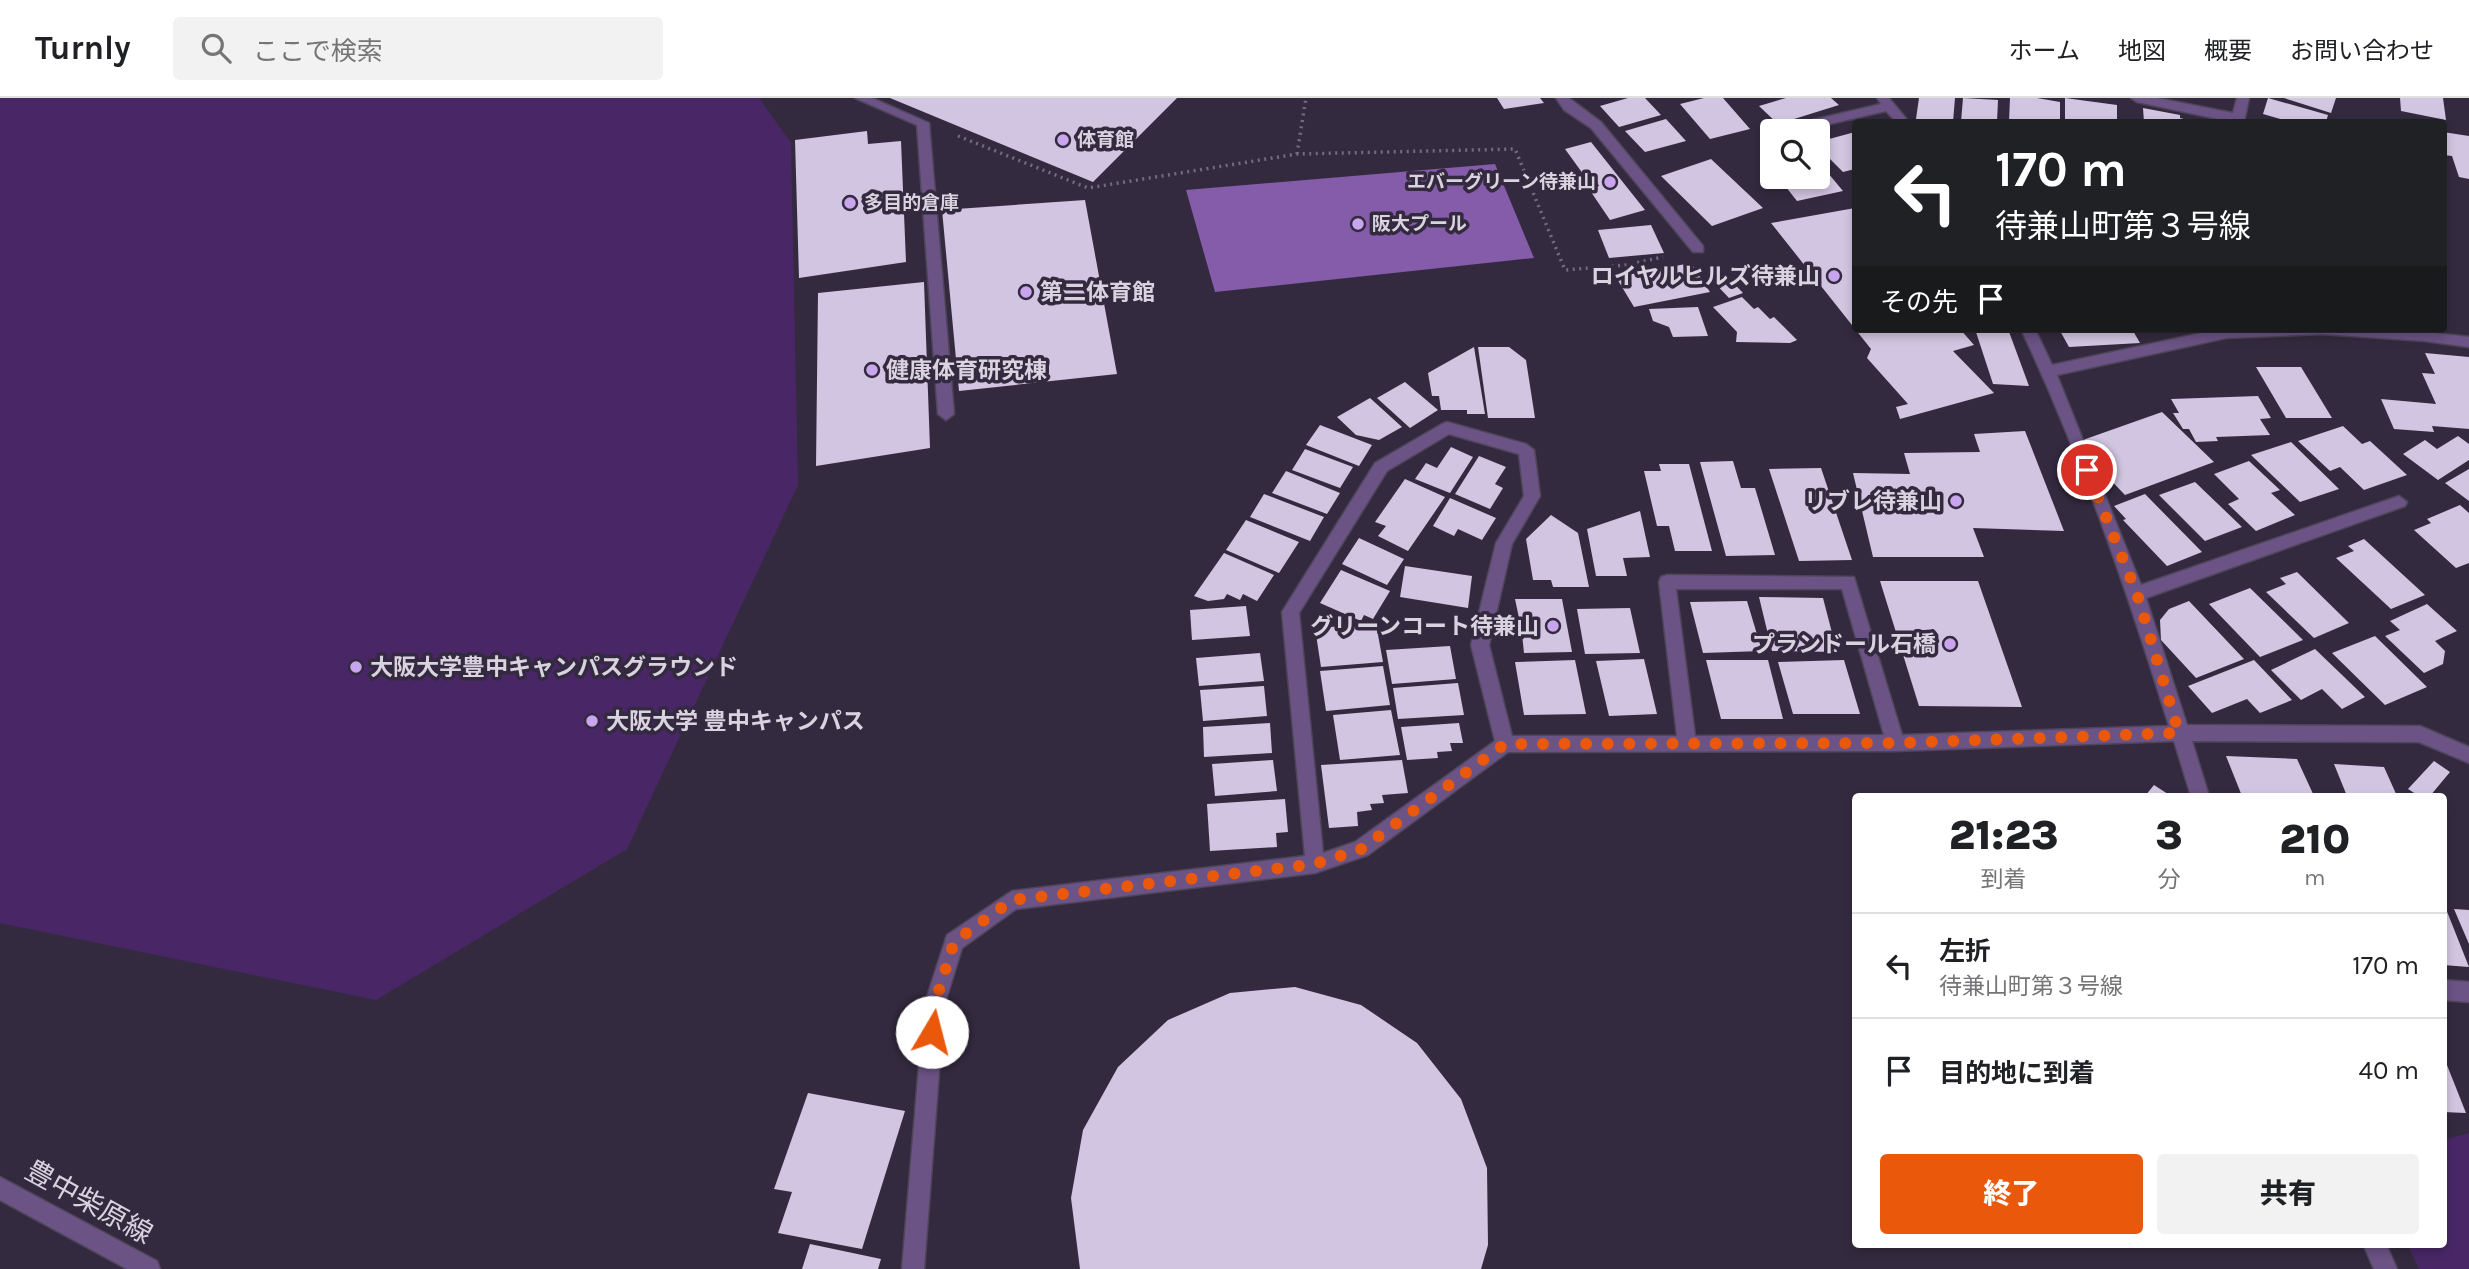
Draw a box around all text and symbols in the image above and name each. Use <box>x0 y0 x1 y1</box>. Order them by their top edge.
search box <box>173 17 663 80</box>
text: Turnly <box>35 29 131 67</box>
icon: search <box>197 29 235 67</box>
text: ここで検索 <box>253 36 383 67</box>
text: ホーム <box>2009 37 2080 65</box>
text: 地図 <box>2118 37 2166 65</box>
text: 概要 <box>2204 37 2252 65</box>
text: お問い合わせ <box>2290 37 2434 65</box>
map controls <box>1760 119 1830 189</box>
button: search <box>1760 119 1830 189</box>
place label: 体育館 <box>1077 129 1134 151</box>
marker: 体育館 <box>1055 132 1071 148</box>
text: 170 m <box>1995 141 2127 198</box>
icon: left <box>1880 147 1971 238</box>
place label: エバーグリーン待兼山 <box>1407 171 1596 193</box>
marker: エバーグリーン待兼山 <box>1602 174 1618 190</box>
place label: 多目的倉庫 <box>864 192 959 214</box>
marker: 多目的倉庫 <box>842 195 858 211</box>
text: 待兼山町第３号線 <box>1995 208 2251 245</box>
place label: 阪大プール <box>1372 213 1467 235</box>
marker: 阪大プール <box>1350 216 1366 232</box>
place label: ロイヤルヒルズ待兼山 <box>1591 263 1820 290</box>
marker: ロイヤルヒルズ待兼山 <box>1826 268 1842 284</box>
place label: 第二体育館 <box>1040 279 1155 306</box>
icon: arrive <box>1972 280 2010 318</box>
marker: 第二体育館 <box>1018 284 1034 300</box>
text: その先 <box>1880 287 1958 318</box>
place label: 健康体育研究棟 <box>886 357 1047 384</box>
marker: 健康体育研究棟 <box>864 362 880 378</box>
pin <box>2057 440 2117 500</box>
icon: arrive <box>2068 451 2106 489</box>
place label: リブレ待兼山 <box>1804 488 1942 515</box>
marker: リブレ待兼山 <box>1948 493 1964 509</box>
place label: グリーンコート待兼山 <box>1310 613 1539 640</box>
marker: グリーンコート待兼山 <box>1545 618 1561 634</box>
place label: プランドール石橋 <box>1752 631 1936 658</box>
marker: プランドール石橋 <box>1942 636 1958 652</box>
place label: 大阪大学豊中キャンパスグラウンド <box>370 654 738 681</box>
marker: 大阪大学豊中キャンパスグラウンド <box>348 659 364 675</box>
place label: 大阪大学 豊中キャンパス <box>606 708 865 735</box>
marker: 大阪大学 豊中キャンパス <box>584 713 600 729</box>
text: 21:23 <box>1949 810 2058 860</box>
text: 3 <box>2155 810 2183 860</box>
text: 210 <box>2279 814 2350 864</box>
text: m <box>2304 864 2326 891</box>
text: 到着 <box>1981 866 2027 893</box>
text: 分 <box>2157 866 2180 893</box>
text: 左折 <box>1939 936 1991 967</box>
icon: left <box>1880 947 1918 985</box>
text: 170 m <box>2352 950 2419 981</box>
text: 待兼山町第３号線 <box>1939 973 2123 1000</box>
position arrow <box>895 995 969 1069</box>
icon: arrive <box>1880 1052 1918 1090</box>
text: 40 m <box>2359 1055 2419 1086</box>
text: 目的地に到着 <box>1939 1058 2095 1089</box>
street label: 豊中柴原線 <box>20 1154 158 1250</box>
button: 終了 <box>1880 1154 2143 1234</box>
button: 共有 <box>2157 1154 2419 1234</box>

